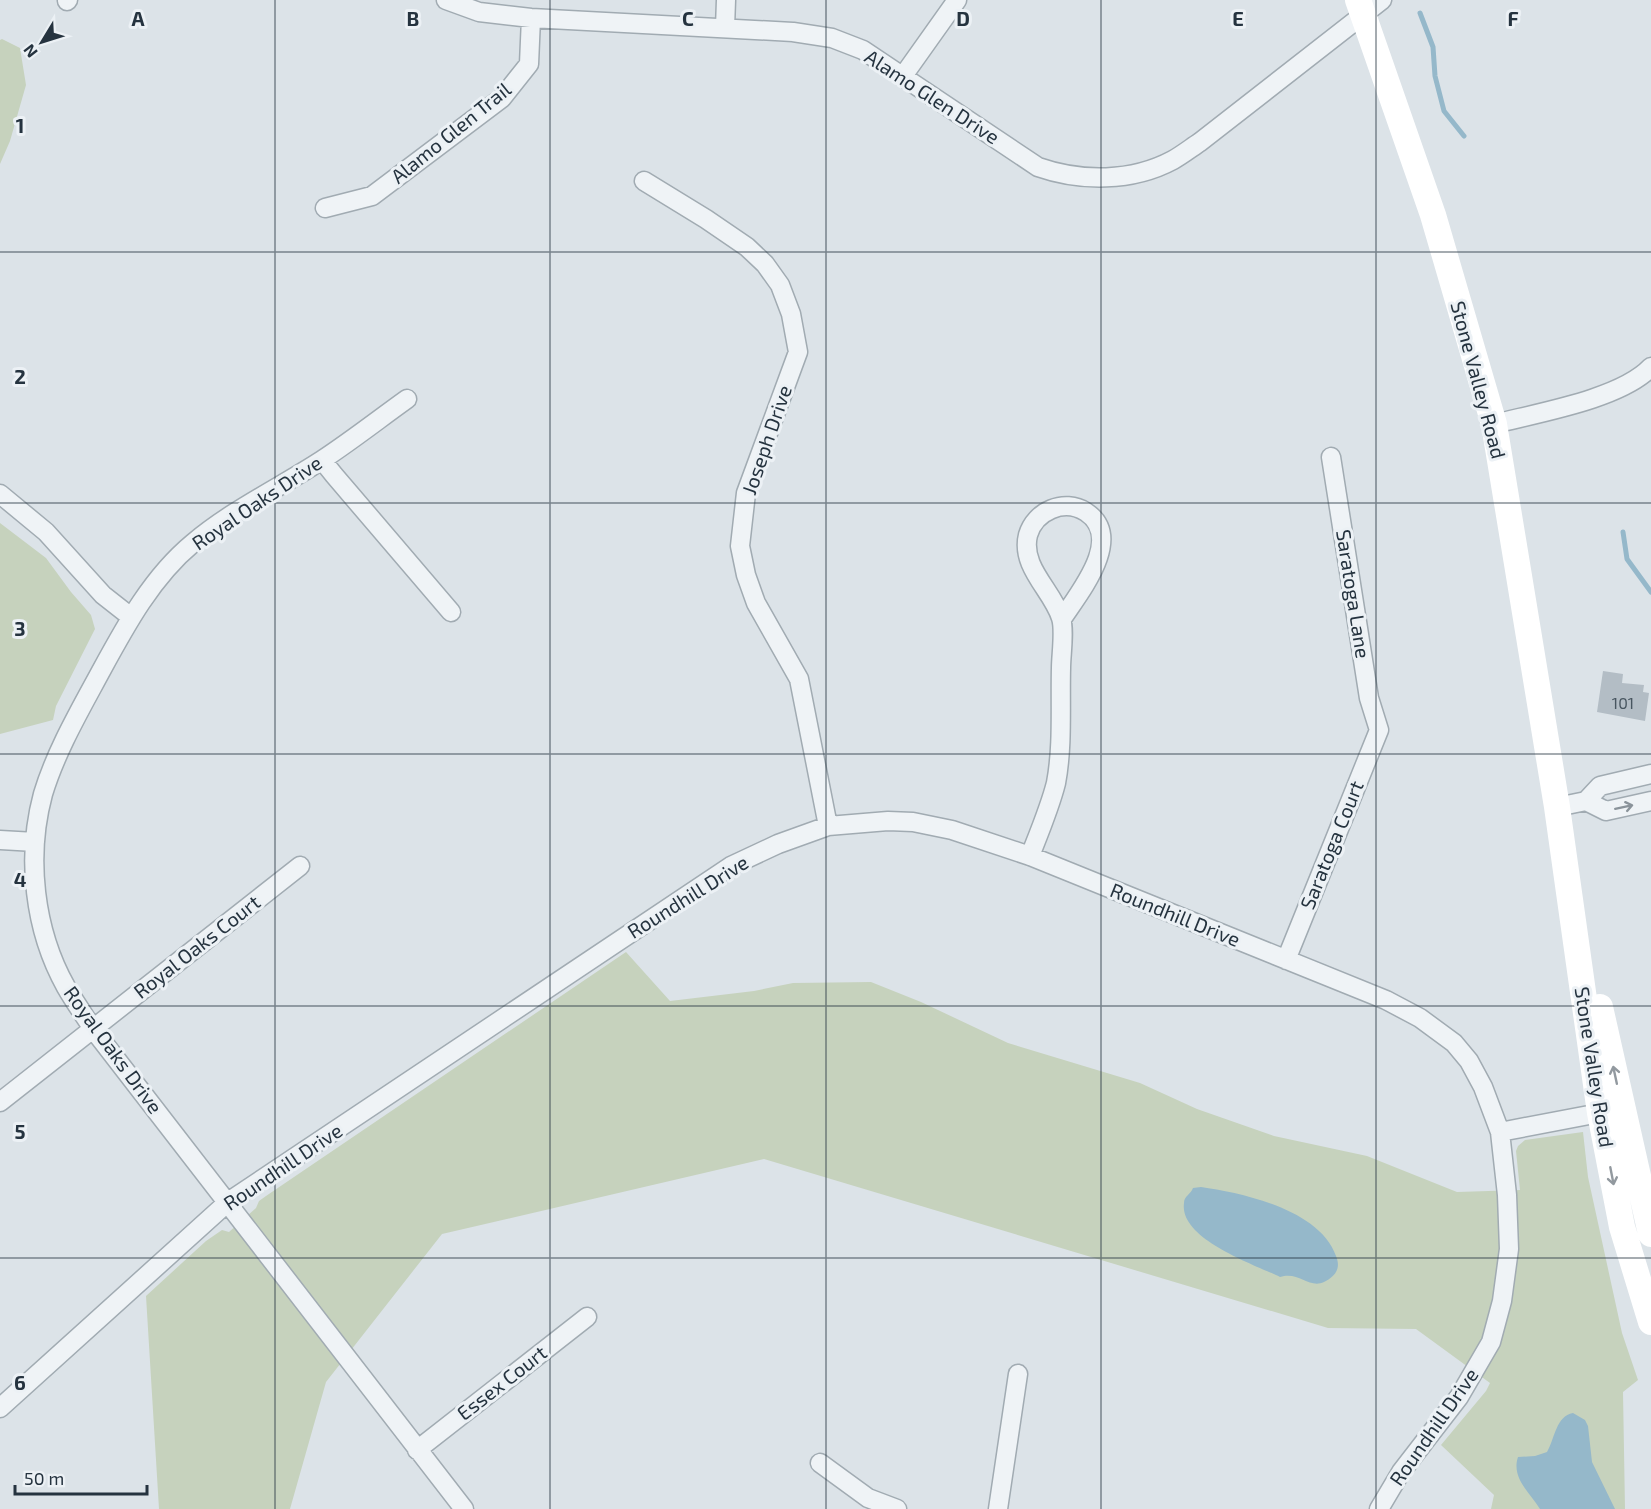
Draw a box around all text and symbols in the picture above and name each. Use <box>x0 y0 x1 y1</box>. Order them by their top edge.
text: A <box>131 6 145 30</box>
text: B <box>407 6 419 30</box>
text: C <box>682 6 694 30</box>
text: D <box>956 6 970 30</box>
text: E <box>1232 6 1244 30</box>
text: F <box>1507 6 1519 30</box>
north arrow <box>12 12 72 72</box>
text: N <box>19 41 41 62</box>
street label: Alamo Glen Drive <box>861 44 1004 149</box>
street label: Alamo Glen Trail <box>386 77 515 188</box>
text: 1 <box>16 113 24 137</box>
street label: Stone Valley Road <box>1446 298 1512 461</box>
text: 2 <box>14 364 26 388</box>
street label: Joseph Drive <box>736 382 796 498</box>
street label: Royal Oaks Drive <box>187 450 326 554</box>
street label: Saratoga Lane <box>1332 528 1376 660</box>
text: 3 <box>14 616 26 640</box>
house number: 101 <box>1612 693 1634 712</box>
street label: Saratoga Court <box>1294 777 1368 912</box>
one-way arrow <box>1613 801 1633 812</box>
street label: Roundhill Drive <box>623 849 752 943</box>
text: 4 <box>14 867 27 891</box>
street label: Roundhill Drive <box>1107 877 1244 951</box>
street label: Royal Oaks Court <box>128 889 265 1003</box>
street label: Royal Oaks Drive <box>60 981 168 1118</box>
street label: Stone Valley Road <box>1570 985 1620 1149</box>
one-way arrow <box>1609 1066 1620 1085</box>
street label: Roundhill Drive <box>219 1118 346 1215</box>
text: 5 <box>14 1119 26 1143</box>
one-way arrow <box>1607 1166 1618 1186</box>
street label: Essex Court <box>452 1340 551 1425</box>
street label: Roundhill Drive <box>1384 1363 1483 1490</box>
text: 6 <box>14 1370 26 1394</box>
scale bar <box>15 1458 147 1496</box>
text: 50 m <box>24 1467 64 1489</box>

